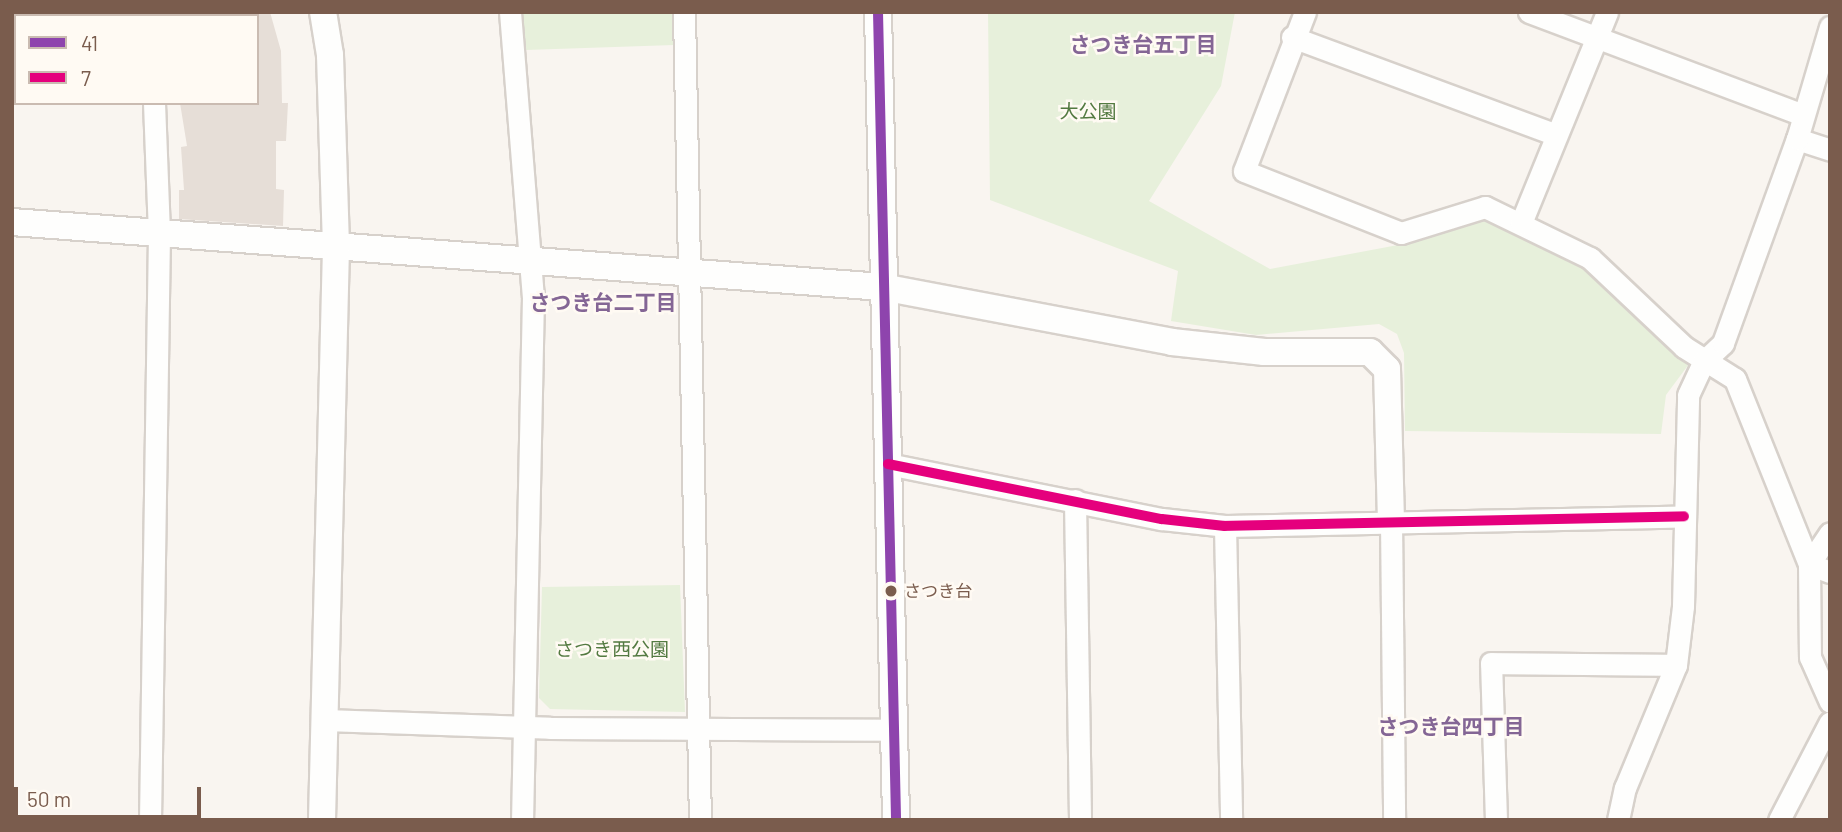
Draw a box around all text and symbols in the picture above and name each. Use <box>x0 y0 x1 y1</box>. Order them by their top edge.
legend <box>14 14 259 105</box>
text: 41 <box>81 30 98 55</box>
district label: さつき台五丁目 <box>1070 31 1216 57</box>
text: 7 <box>81 65 91 90</box>
park label: 大公園 <box>1060 100 1116 122</box>
district label: さつき台二丁目 <box>530 289 676 315</box>
place label: さつき台 <box>904 581 972 601</box>
marker: さつき台 <box>884 584 898 598</box>
park label: さつき西公園 <box>555 638 669 660</box>
district label: さつき台四丁目 <box>1378 713 1524 739</box>
scale bar <box>18 772 205 816</box>
text: 50 m <box>27 786 71 811</box>

